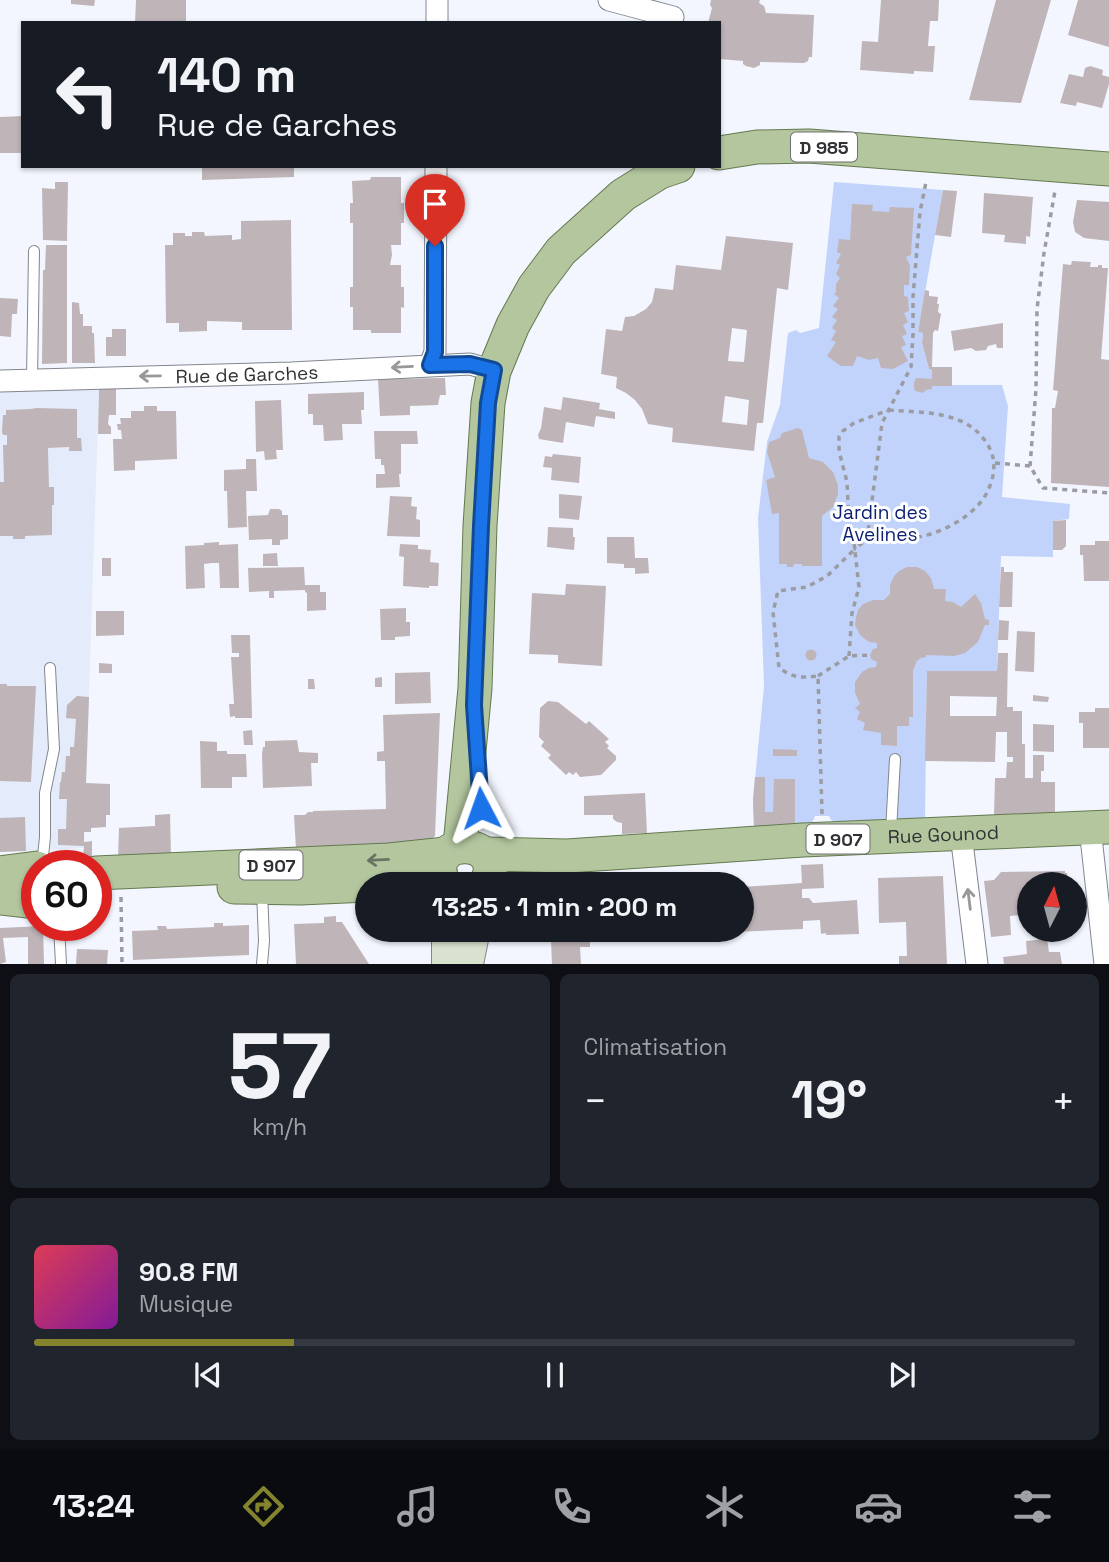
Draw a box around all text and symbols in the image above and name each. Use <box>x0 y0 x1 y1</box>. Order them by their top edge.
text: 140 m <box>157 44 296 106</box>
icon: left <box>42 49 133 140</box>
text: Rue de Garches <box>157 105 397 145</box>
road number: D 985 <box>791 132 857 162</box>
pin <box>405 174 465 246</box>
icon: arrive <box>416 185 454 223</box>
street label: Rue de Garches <box>175 359 319 389</box>
one-way arrow <box>391 361 414 374</box>
one-way arrow <box>139 370 162 383</box>
park label: Jardin des Avelines <box>832 500 928 547</box>
position arrow <box>444 771 518 845</box>
street label: Rue Gounod <box>887 819 999 849</box>
road number: D 907 <box>806 824 870 854</box>
speed limit sign: 60 <box>21 850 112 941</box>
road number: D 907 <box>240 850 302 880</box>
one-way arrow <box>367 854 390 867</box>
north arrow <box>1017 872 1087 942</box>
map controls <box>1017 872 1087 942</box>
one-way arrow <box>962 888 975 911</box>
text: 13:25 · 1 min · 200 m <box>432 890 677 924</box>
text: 57 <box>228 1008 332 1125</box>
text: Climatisation <box>584 1032 727 1062</box>
text: 19° <box>791 1067 867 1133</box>
text: − <box>584 1077 607 1125</box>
text: + <box>1051 1077 1075 1125</box>
text: km/h <box>252 1112 307 1142</box>
text: 90.8 FM <box>139 1255 238 1289</box>
text: Musique <box>139 1289 233 1319</box>
icon: previous <box>189 1356 227 1394</box>
icon: pause <box>536 1356 574 1394</box>
icon: next <box>883 1356 921 1394</box>
icon: directions <box>239 1482 288 1531</box>
icon: music <box>393 1482 442 1531</box>
icon: phone <box>547 1482 596 1531</box>
icon: climate <box>700 1482 749 1531</box>
icon: car <box>854 1482 903 1531</box>
icon: filters <box>1008 1482 1057 1531</box>
text: 13:24 <box>52 1486 135 1526</box>

